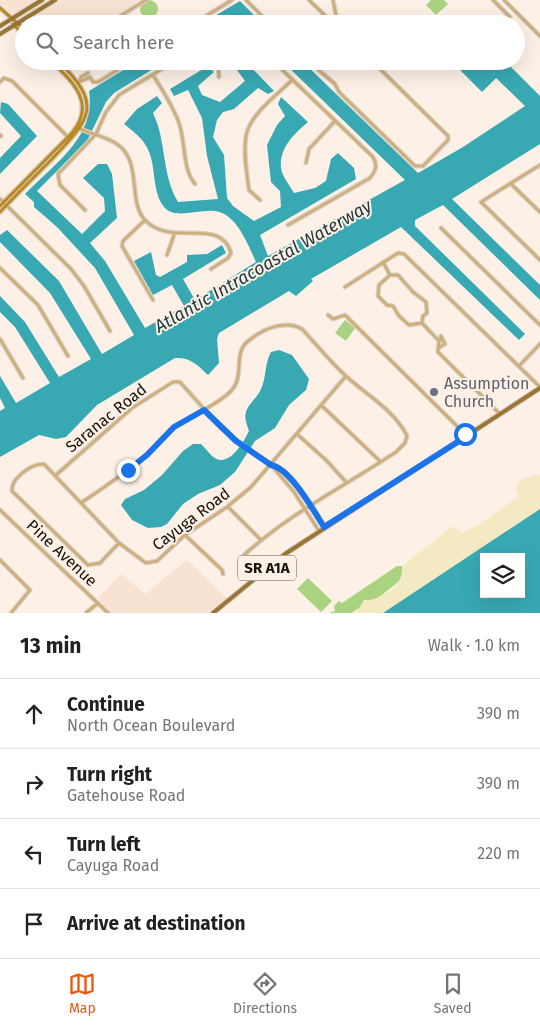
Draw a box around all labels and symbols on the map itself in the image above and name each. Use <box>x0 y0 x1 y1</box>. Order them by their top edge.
water label: Atlantic Intracoastal Waterway <box>150 194 377 338</box>
place label: Assumption Church <box>444 374 530 411</box>
street label: Saranac Road <box>62 380 150 456</box>
marker: Assumption Church <box>428 386 440 398</box>
route start <box>454 423 477 446</box>
route end <box>117 459 140 482</box>
street label: Cayuga Road <box>148 484 234 554</box>
street label: Pine Avenue <box>23 516 101 590</box>
road number: SR A1A <box>238 556 296 580</box>

